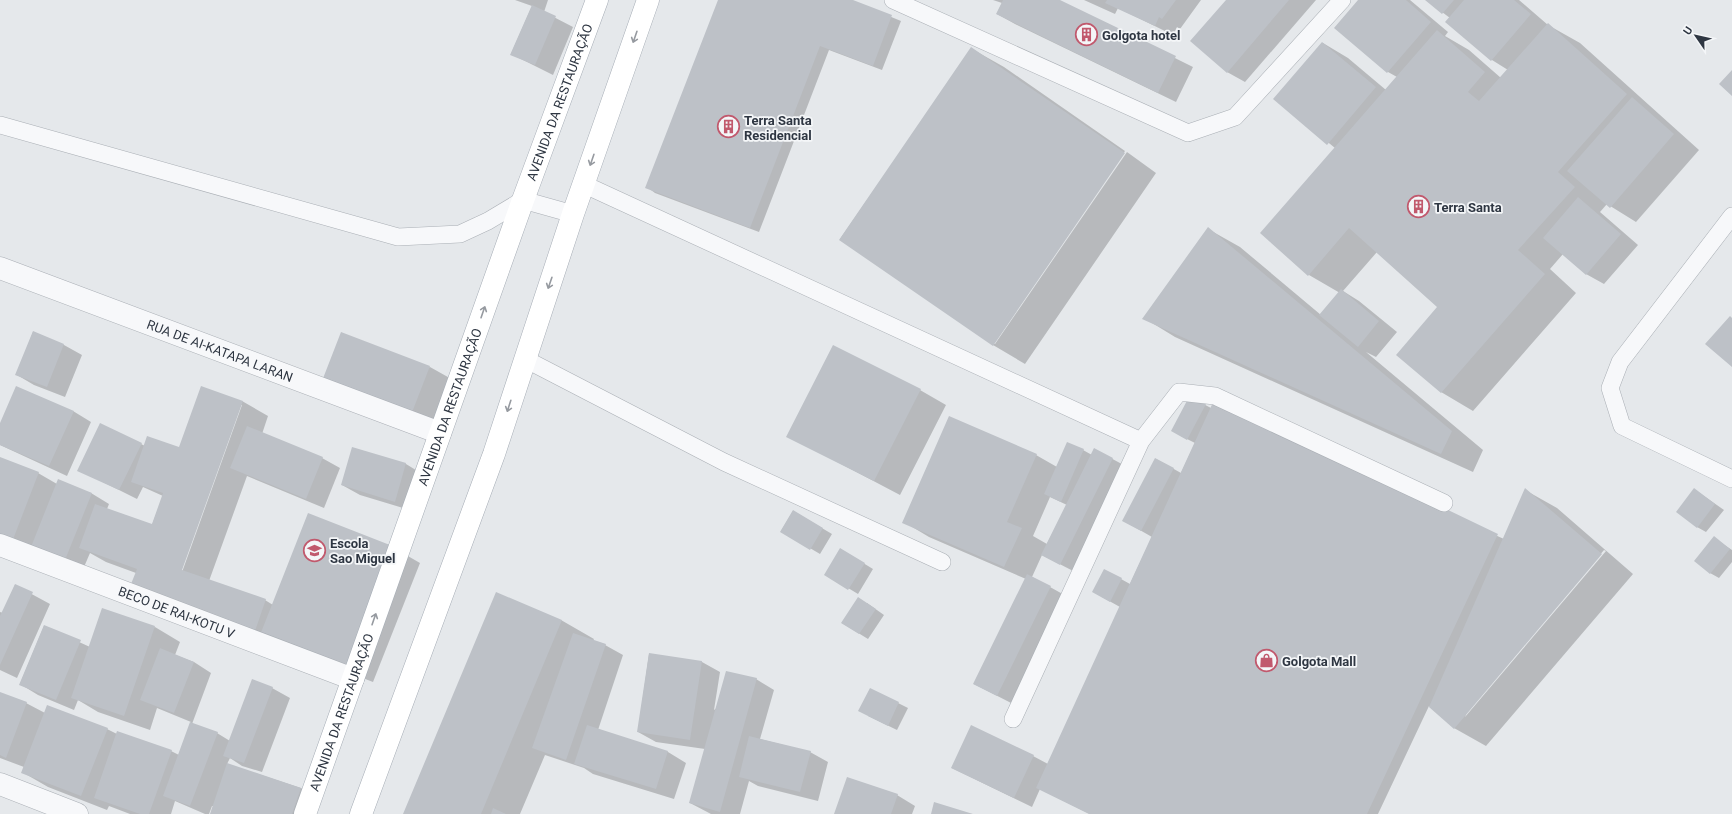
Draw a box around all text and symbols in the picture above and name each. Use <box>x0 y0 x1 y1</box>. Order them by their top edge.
north arrow <box>1676 16 1716 56</box>
street label: AVENIDA DA RESTAURAÇÃO <box>524 22 596 183</box>
building icon: Golgota hotel <box>1073 22 1099 48</box>
text: U <box>1681 24 1696 37</box>
place label: Golgota hotel <box>1102 28 1180 43</box>
one-way arrow <box>630 30 638 42</box>
place label: Terra Santa Residencial <box>744 113 812 143</box>
building icon: Terra Santa Residencial <box>716 114 742 140</box>
one-way arrow <box>588 153 595 166</box>
building icon: Terra Santa <box>1406 194 1432 220</box>
place label: Terra Santa <box>1434 200 1502 215</box>
one-way arrow <box>546 276 553 289</box>
one-way arrow <box>480 306 488 318</box>
street label: RUA DE AI-KATAPA LARAN <box>145 317 295 385</box>
street label: AVENIDA DA RESTAURAÇÃO <box>415 326 485 488</box>
one-way arrow <box>505 400 513 412</box>
place label: Escola Sao Miguel <box>330 536 396 566</box>
school or university icon: Escola Sao Miguel <box>301 537 327 563</box>
street label: BECO DE RAI-KOTU V <box>116 584 238 642</box>
one-way arrow <box>371 612 378 625</box>
street label: AVENIDA DA RESTAURAÇÃO <box>307 632 376 793</box>
shop icon: Golgota Mall <box>1253 648 1279 674</box>
place label: Golgota Mall <box>1282 654 1356 669</box>

